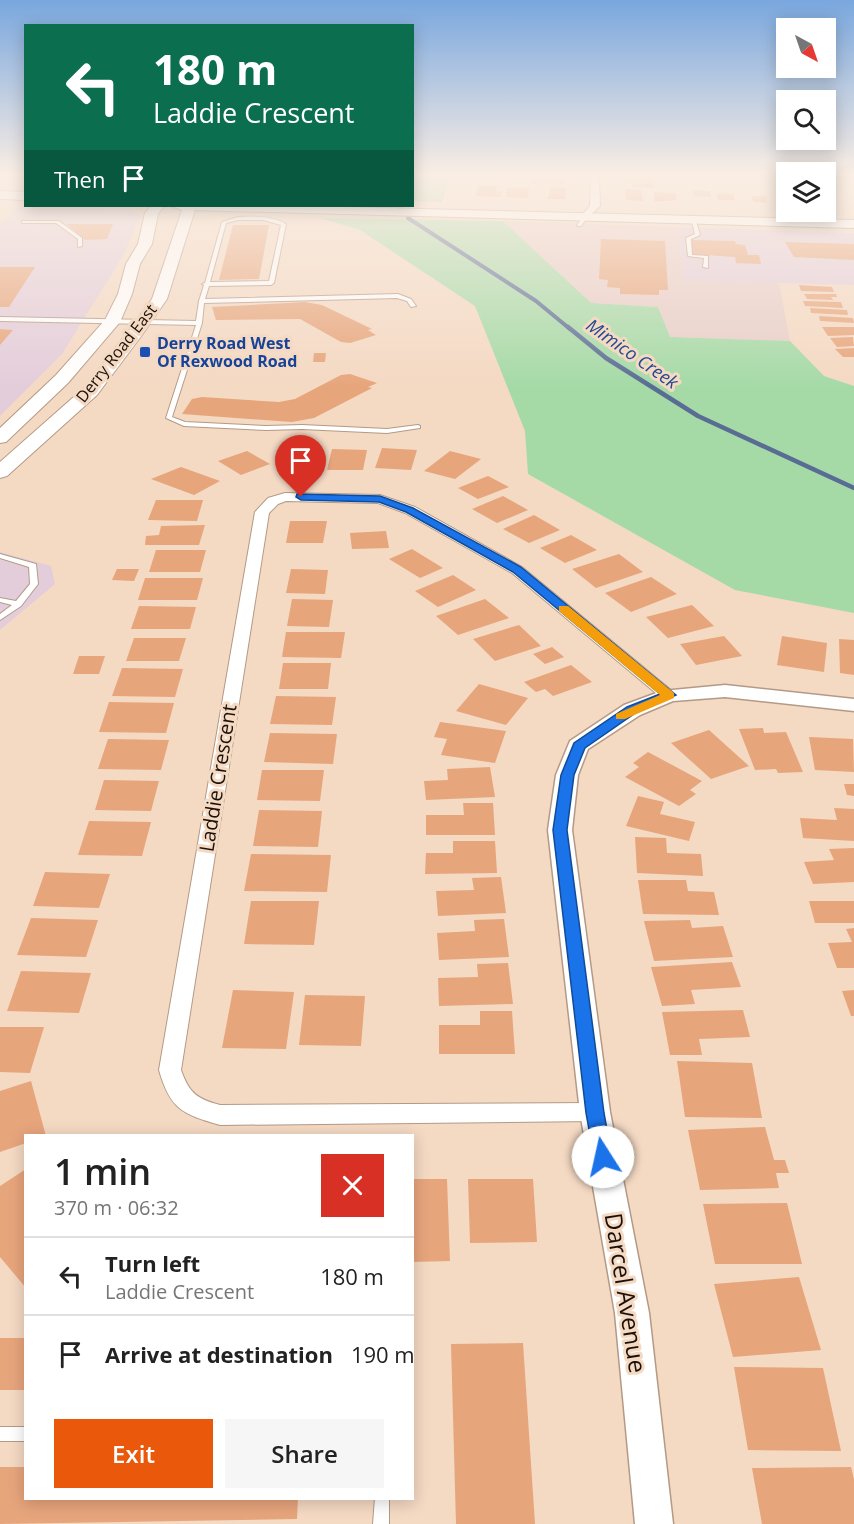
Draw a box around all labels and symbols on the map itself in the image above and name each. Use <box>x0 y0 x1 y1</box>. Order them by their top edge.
north arrow <box>776 18 836 78</box>
street label: Derry Road East <box>71 299 162 407</box>
water label: Mimico Creek <box>582 313 684 394</box>
place label: Derry Road West Of Rexwood Road <box>157 332 297 372</box>
marker: Derry Road West Of Rexwood Road <box>138 345 152 359</box>
pin <box>275 435 326 497</box>
street label: Laddie Crescent <box>192 702 243 854</box>
position arrow <box>571 1125 635 1189</box>
street label: Darcel Avenue <box>598 1210 655 1375</box>

